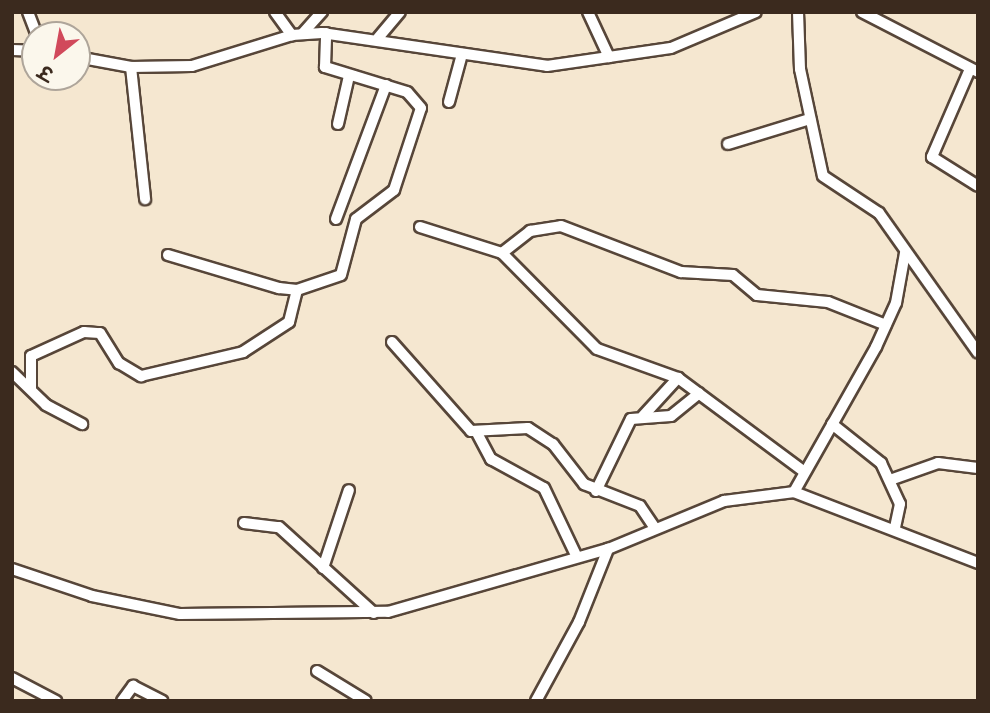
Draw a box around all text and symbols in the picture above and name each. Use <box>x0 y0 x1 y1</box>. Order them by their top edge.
north arrow <box>21 21 91 91</box>
text: उ <box>35 59 58 86</box>

